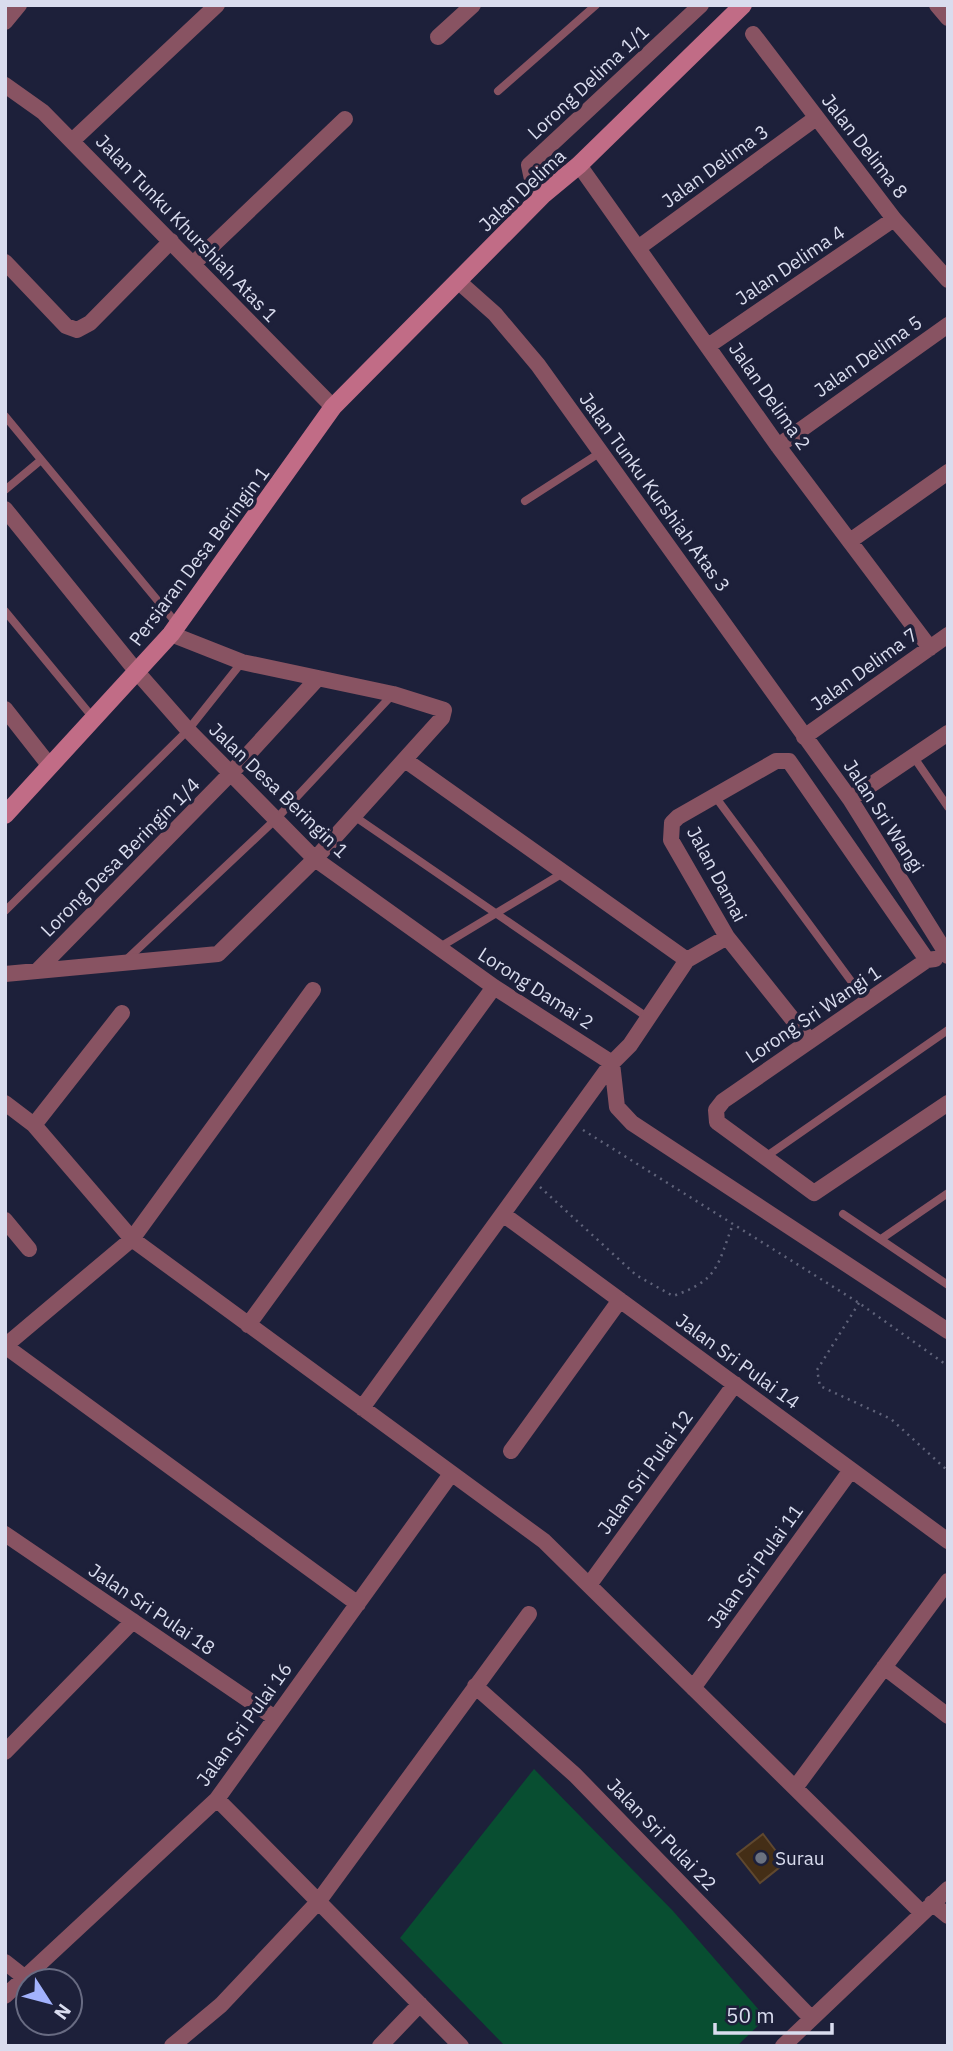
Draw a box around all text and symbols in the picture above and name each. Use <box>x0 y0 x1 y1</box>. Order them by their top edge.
street label: Lorong Delima 1/1 <box>522 20 654 144</box>
street label: Jalan Delima 8 <box>817 89 913 203</box>
street label: Jalan Delima 3 <box>657 119 773 213</box>
street label: Jalan Tunku Khurshiah Atas 1 <box>91 129 283 327</box>
street label: Jalan Delima <box>473 144 571 236</box>
street label: Jalan Delima 4 <box>731 220 849 310</box>
street label: Jalan Delima 5 <box>809 310 927 402</box>
street label: Jalan Delima 2 <box>724 337 816 455</box>
street label: Jalan Tunku Kurshiah Atas 3 <box>574 387 736 597</box>
street label: Persiaran Desa Beringin 1 <box>124 461 274 651</box>
street label: Jalan Delima 7 <box>806 622 922 716</box>
street label: Jalan Desa Beringin 1 <box>204 717 354 863</box>
street label: Jalan Sri Wangi <box>838 755 930 877</box>
street label: Lorong Desa Beringin 1/4 <box>35 772 205 942</box>
street label: Jalan Damai <box>682 822 752 926</box>
street label: Lorong Damai 2 <box>474 942 598 1034</box>
street label: Lorong Sri Wangi 1 <box>741 960 885 1068</box>
street label: Jalan Sri Pulai 14 <box>671 1308 805 1414</box>
street label: Jalan Sri Pulai 12 <box>592 1405 698 1539</box>
street label: Jalan Sri Pulai 11 <box>702 1499 808 1633</box>
street label: Jalan Sri Pulai 18 <box>84 1558 220 1660</box>
street label: Jalan Sri Pulai 16 <box>191 1657 297 1791</box>
street label: Jalan Sri Pulai 22 <box>602 1773 722 1895</box>
place label: Surau <box>775 1846 825 1870</box>
marker: Surau <box>753 1850 769 1866</box>
north arrow <box>14 1967 84 2037</box>
scale bar <box>715 1992 832 2036</box>
text: N <box>49 1999 77 2025</box>
text: 50 m <box>726 2001 775 2029</box>

